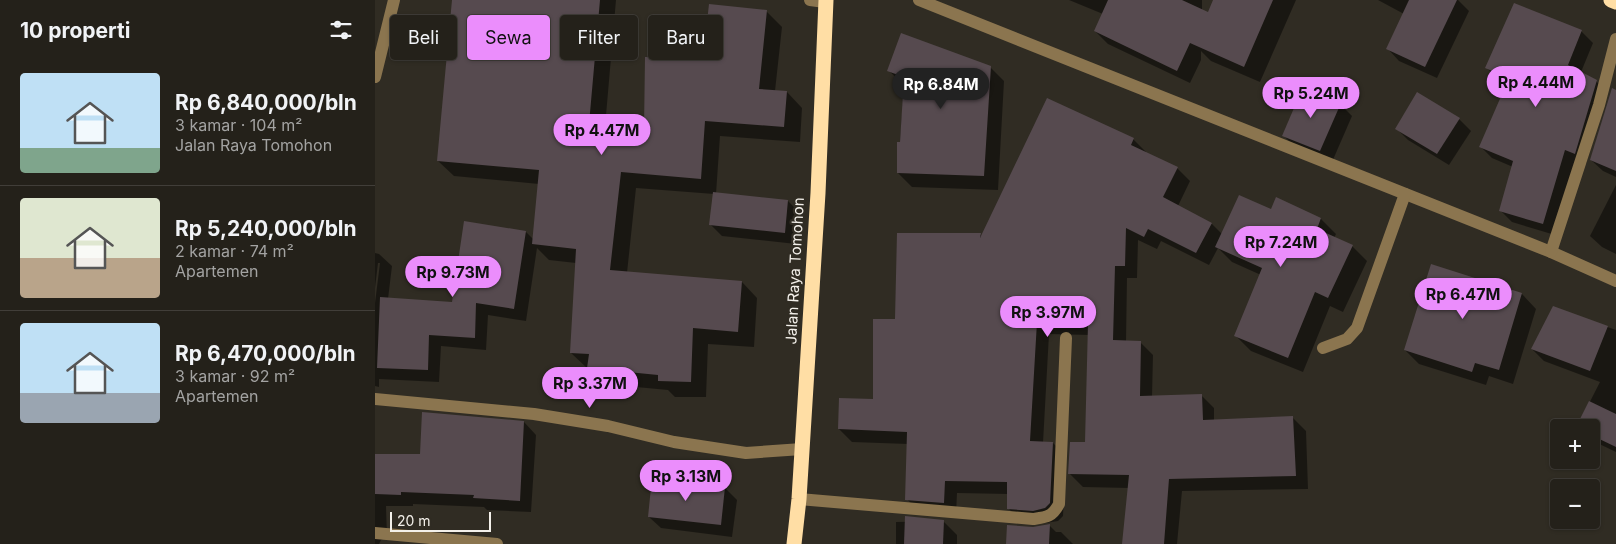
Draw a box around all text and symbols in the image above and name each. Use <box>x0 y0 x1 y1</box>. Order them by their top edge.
chip: Beli <box>390 15 457 60</box>
chip: Sewa <box>467 15 550 60</box>
chip: Filter <box>560 15 638 60</box>
chip: Baru <box>648 15 723 60</box>
icon: filters <box>327 16 355 44</box>
text: 10 properti <box>20 18 130 43</box>
pin: Rp 4.44M <box>1484 66 1588 108</box>
pin: Rp 6.84M <box>889 68 993 110</box>
text: Rp 4.44M <box>1498 72 1574 92</box>
text: Rp 6.84M <box>903 74 979 94</box>
pin: Rp 5.24M <box>1259 76 1363 119</box>
text: Rp 5.24M <box>1273 83 1349 103</box>
text: Rp 6,840,000/bln <box>175 90 357 115</box>
icon: home <box>60 93 120 153</box>
pin: Rp 4.47M <box>550 114 654 156</box>
text: 3 kamar · 104 m² <box>175 115 302 135</box>
text: Rp 4.47M <box>564 120 640 140</box>
text: Jalan Raya Tomohon <box>175 135 332 155</box>
street label: Jalan Raya Tomohon <box>781 197 808 345</box>
text: Rp 5,240,000/bln <box>175 216 357 241</box>
icon: home <box>60 218 120 278</box>
pin: Rp 7.24M <box>1229 226 1333 268</box>
text: Rp 7.24M <box>1245 232 1317 252</box>
text: 2 kamar · 74 m² <box>175 241 294 261</box>
pin: Rp 9.73M <box>401 256 505 298</box>
text: Apartemen <box>175 261 258 281</box>
text: Rp 9.73M <box>416 262 490 282</box>
pin: Rp 6.47M <box>1411 278 1515 320</box>
text: Rp 6.47M <box>1426 284 1500 304</box>
pin: Rp 3.97M <box>996 296 1100 338</box>
text: Rp 3.97M <box>1011 302 1085 322</box>
text: Rp 6,470,000/bln <box>175 341 356 366</box>
icon: home <box>60 343 120 403</box>
text: 3 kamar · 92 m² <box>175 366 295 386</box>
pin: Rp 3.37M <box>538 366 642 409</box>
text: Rp 3.37M <box>553 373 627 393</box>
text: Apartemen <box>175 386 258 406</box>
map controls <box>1550 419 1600 529</box>
button: + <box>1550 419 1600 469</box>
pin: Rp 3.13M <box>634 460 738 502</box>
text: Rp 3.13M <box>651 466 721 486</box>
button: − <box>1550 479 1600 529</box>
scale bar <box>390 509 491 532</box>
text: 20 m <box>397 512 431 529</box>

